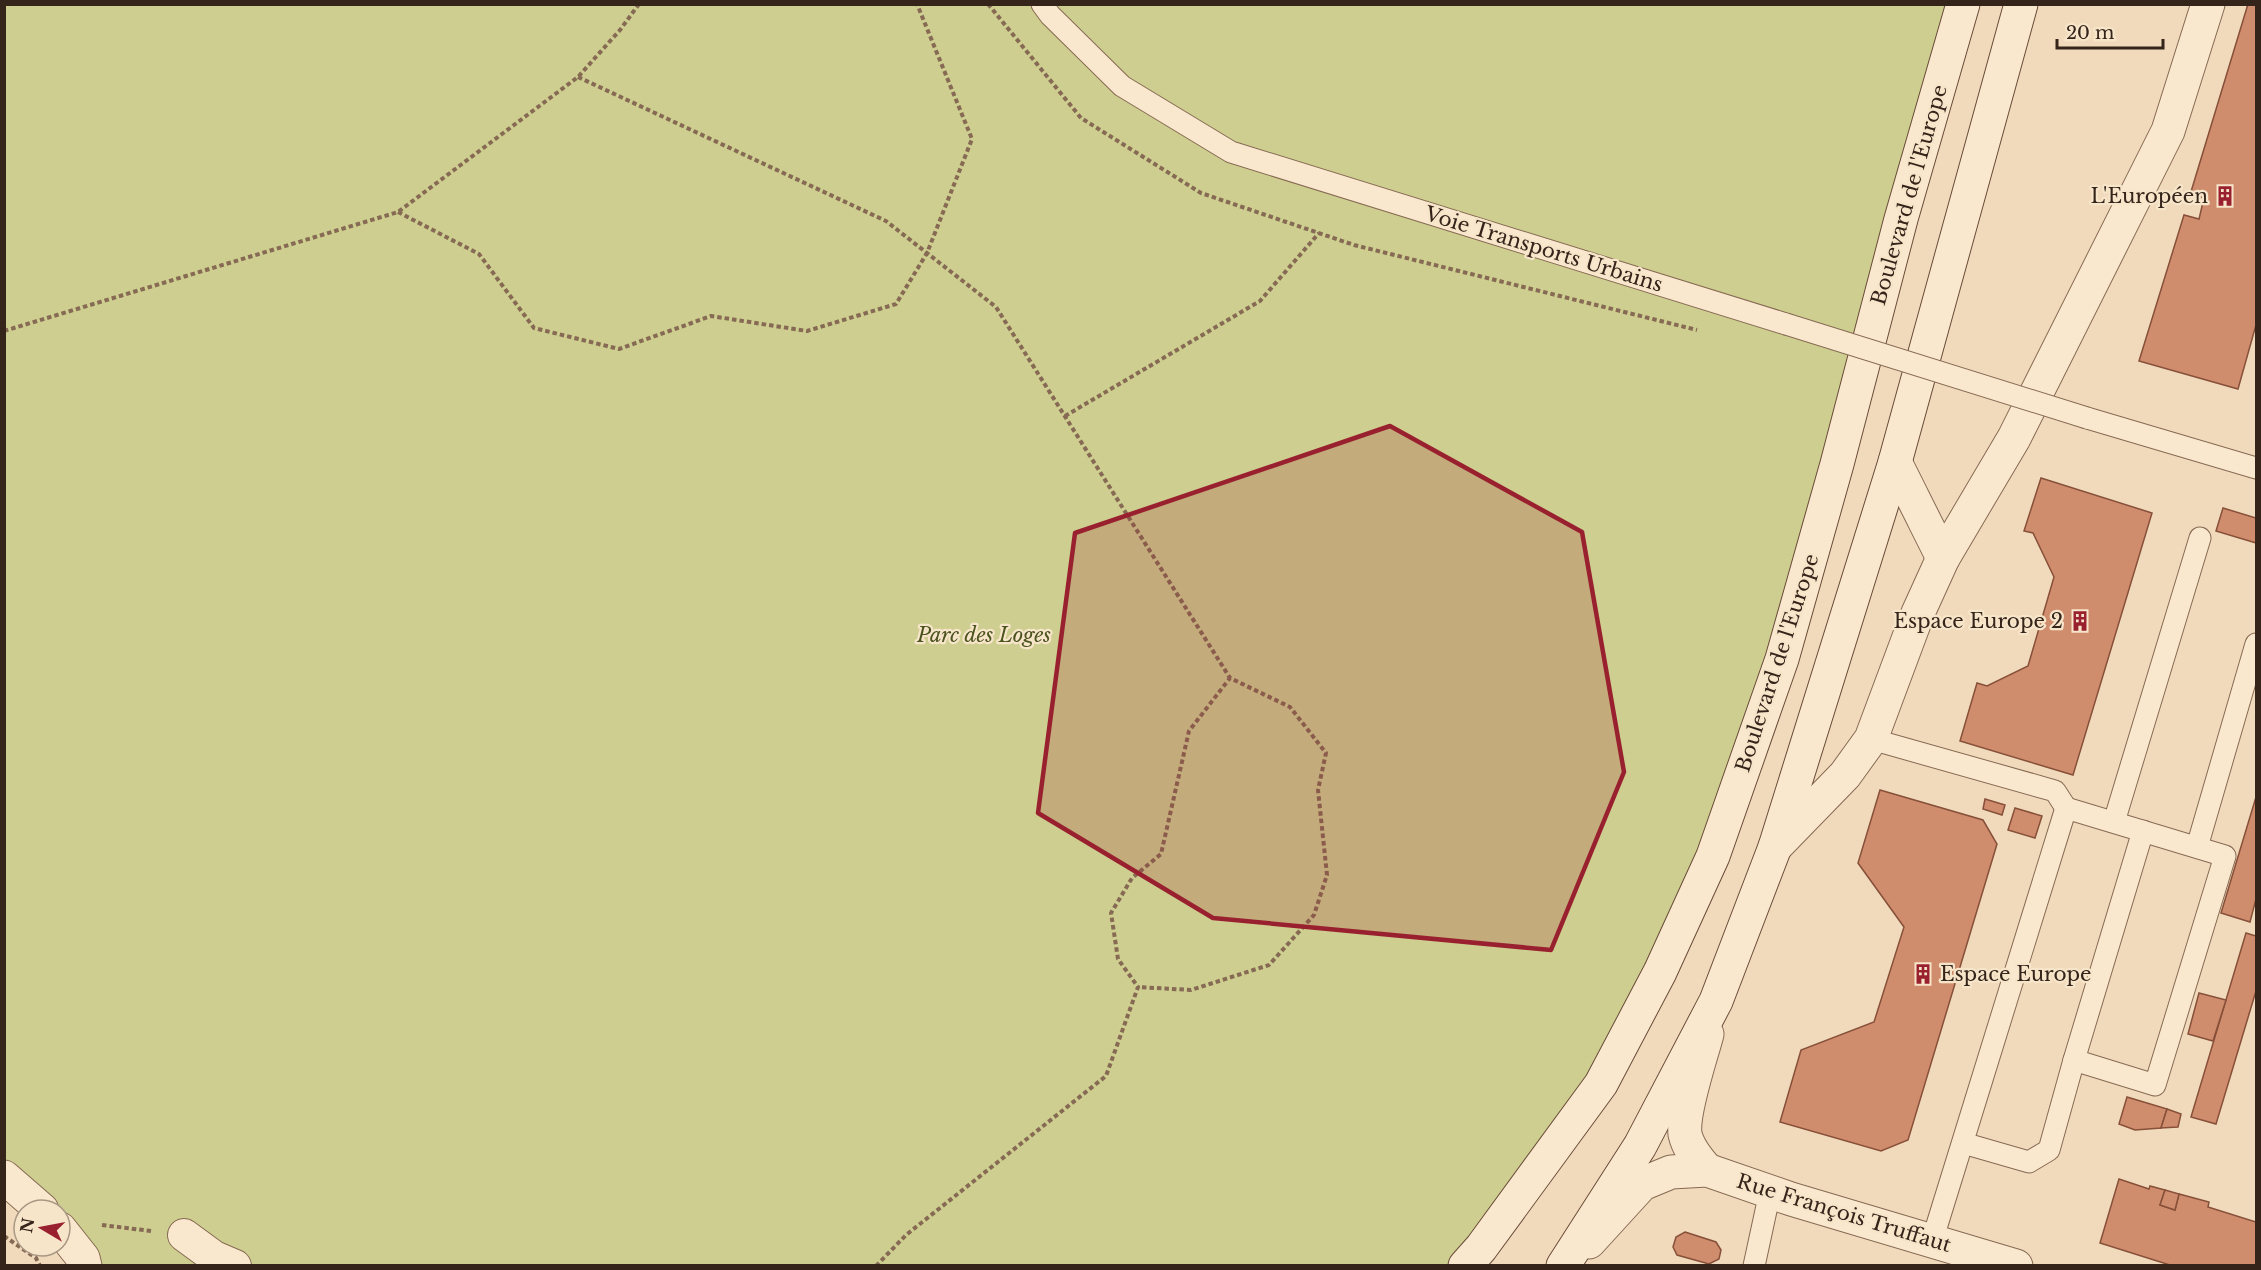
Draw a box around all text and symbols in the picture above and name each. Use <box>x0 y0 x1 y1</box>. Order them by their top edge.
scale bar <box>2057 12 2164 50</box>
text: 20 m <box>2066 22 2114 44</box>
street label: Boulevard de l'Europe <box>1866 82 1952 308</box>
place label: L'Européen <box>2090 184 2208 208</box>
building icon: L'Européen <box>2213 184 2237 208</box>
street label: Voie Transports Urbains <box>1421 201 1666 297</box>
street label: Boulevard de l'Europe <box>1730 551 1824 775</box>
place label: Espace Europe 2 <box>1893 609 2063 633</box>
building icon: Espace Europe 2 <box>2068 609 2092 633</box>
park label: Parc des Loges <box>916 623 1051 647</box>
building icon: Espace Europe <box>1911 962 1935 986</box>
place label: Espace Europe <box>1940 962 2092 986</box>
street label: Rue François Truffaut <box>1734 1169 1955 1257</box>
north arrow <box>12 1198 72 1258</box>
text: N <box>16 1216 38 1235</box>

